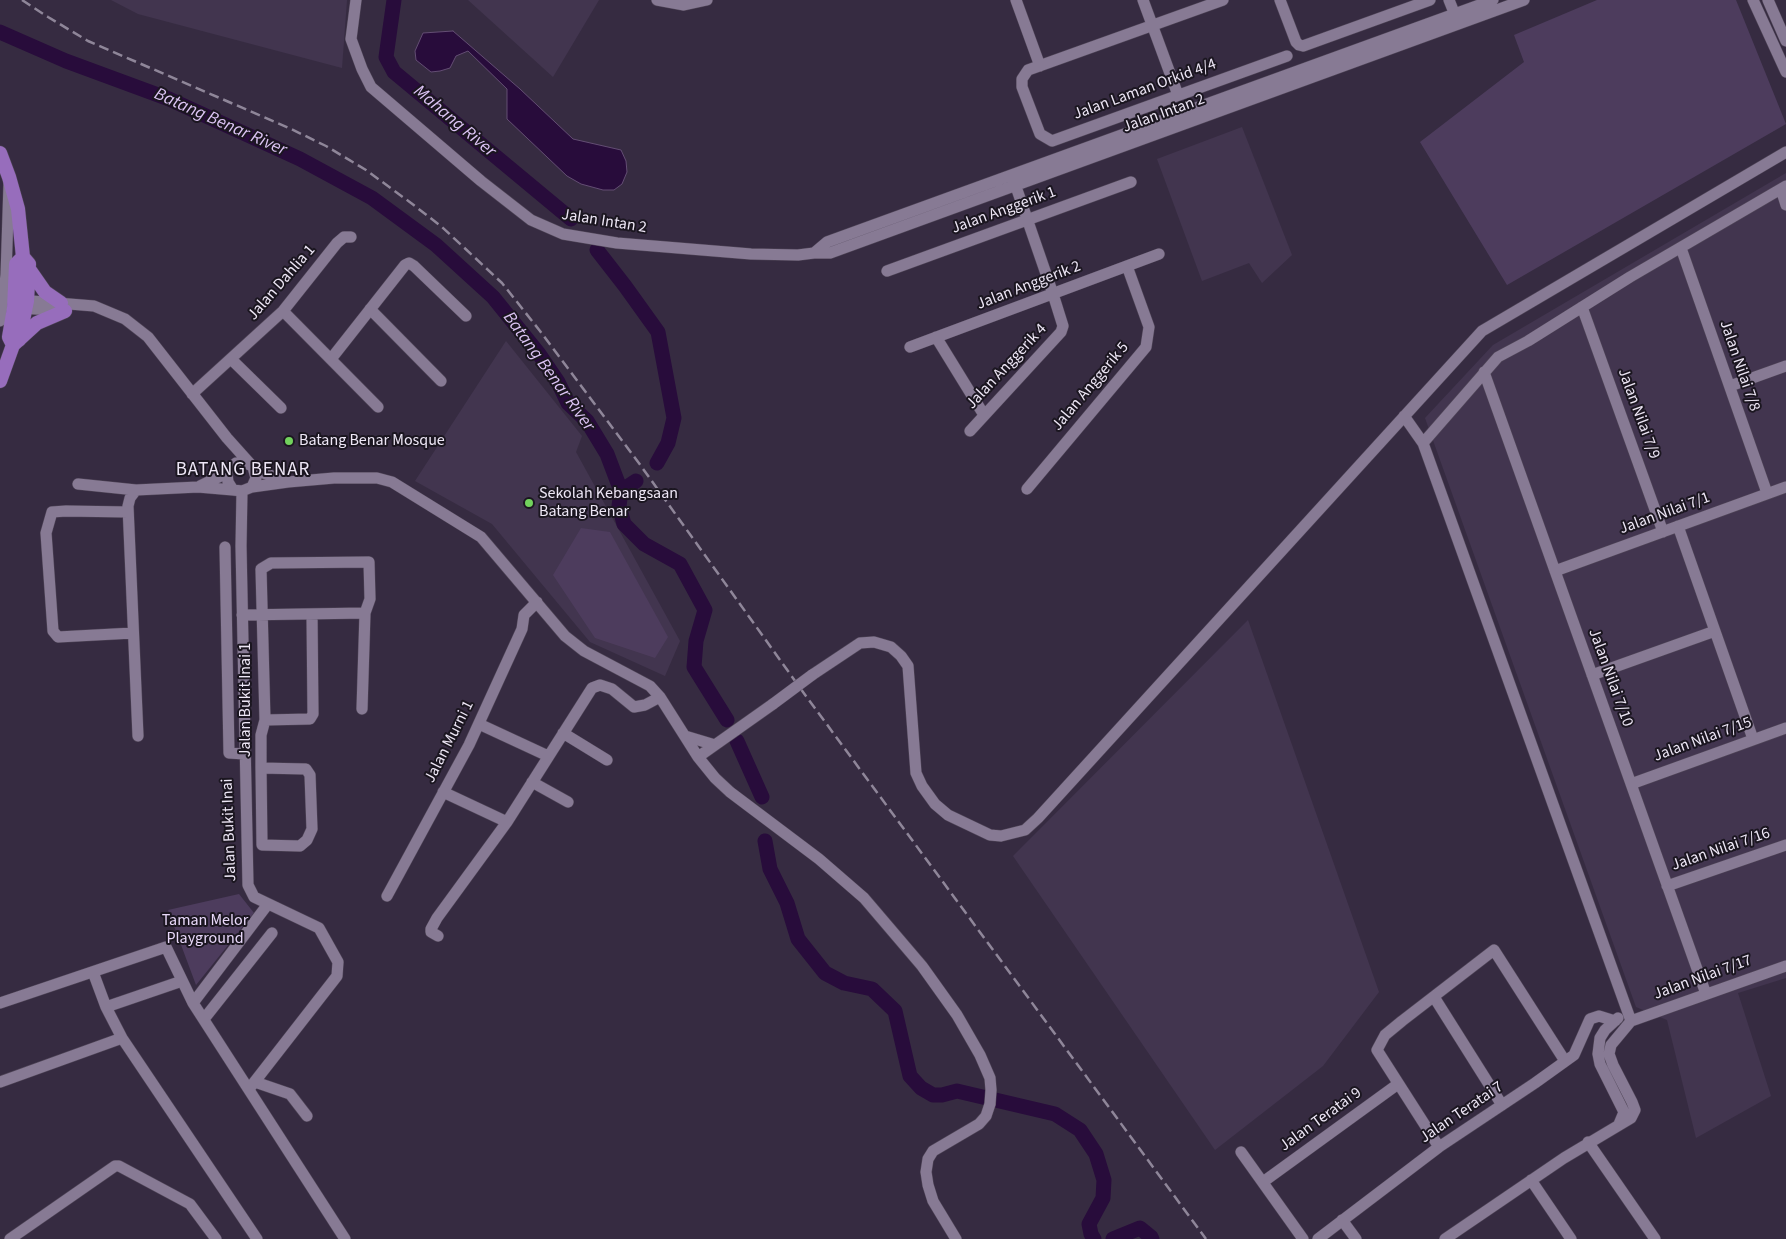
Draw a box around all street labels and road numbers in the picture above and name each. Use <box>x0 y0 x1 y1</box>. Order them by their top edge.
street label: Jalan Laman Orkid 4/4 <box>1071 55 1219 125</box>
street label: Jalan Intan 2 <box>1120 90 1208 138</box>
street label: Jalan Anggerik 1 <box>949 183 1059 239</box>
street label: Jalan Intan 2 <box>560 206 648 238</box>
street label: Jalan Dahlia 1 <box>244 241 320 325</box>
street label: Jalan Anggerik 2 <box>974 257 1084 315</box>
street label: Jalan Nilai 7/8 <box>1714 318 1764 414</box>
street label: Jalan Anggerik 4 <box>963 320 1051 414</box>
street label: Jalan Anggerik 5 <box>1048 339 1134 435</box>
street label: Jalan Nilai 7/9 <box>1613 366 1663 462</box>
street label: Jalan Nilai 7/1 <box>1617 489 1713 539</box>
street label: Jalan Nilai 7/10 <box>1583 626 1637 730</box>
street label: Jalan Bukit Inai 1 <box>236 643 256 757</box>
street label: Jalan Murni 1 <box>421 698 479 786</box>
street label: Jalan Nilai 7/15 <box>1651 713 1755 767</box>
street label: Jalan Bukit Inai <box>219 778 241 882</box>
street label: Jalan Nilai 7/16 <box>1669 824 1773 876</box>
street label: Jalan Nilai 7/17 <box>1651 951 1755 1005</box>
street label: Jalan Teratai 7 <box>1417 1078 1507 1148</box>
street label: Jalan Teratai 9 <box>1276 1084 1366 1156</box>

